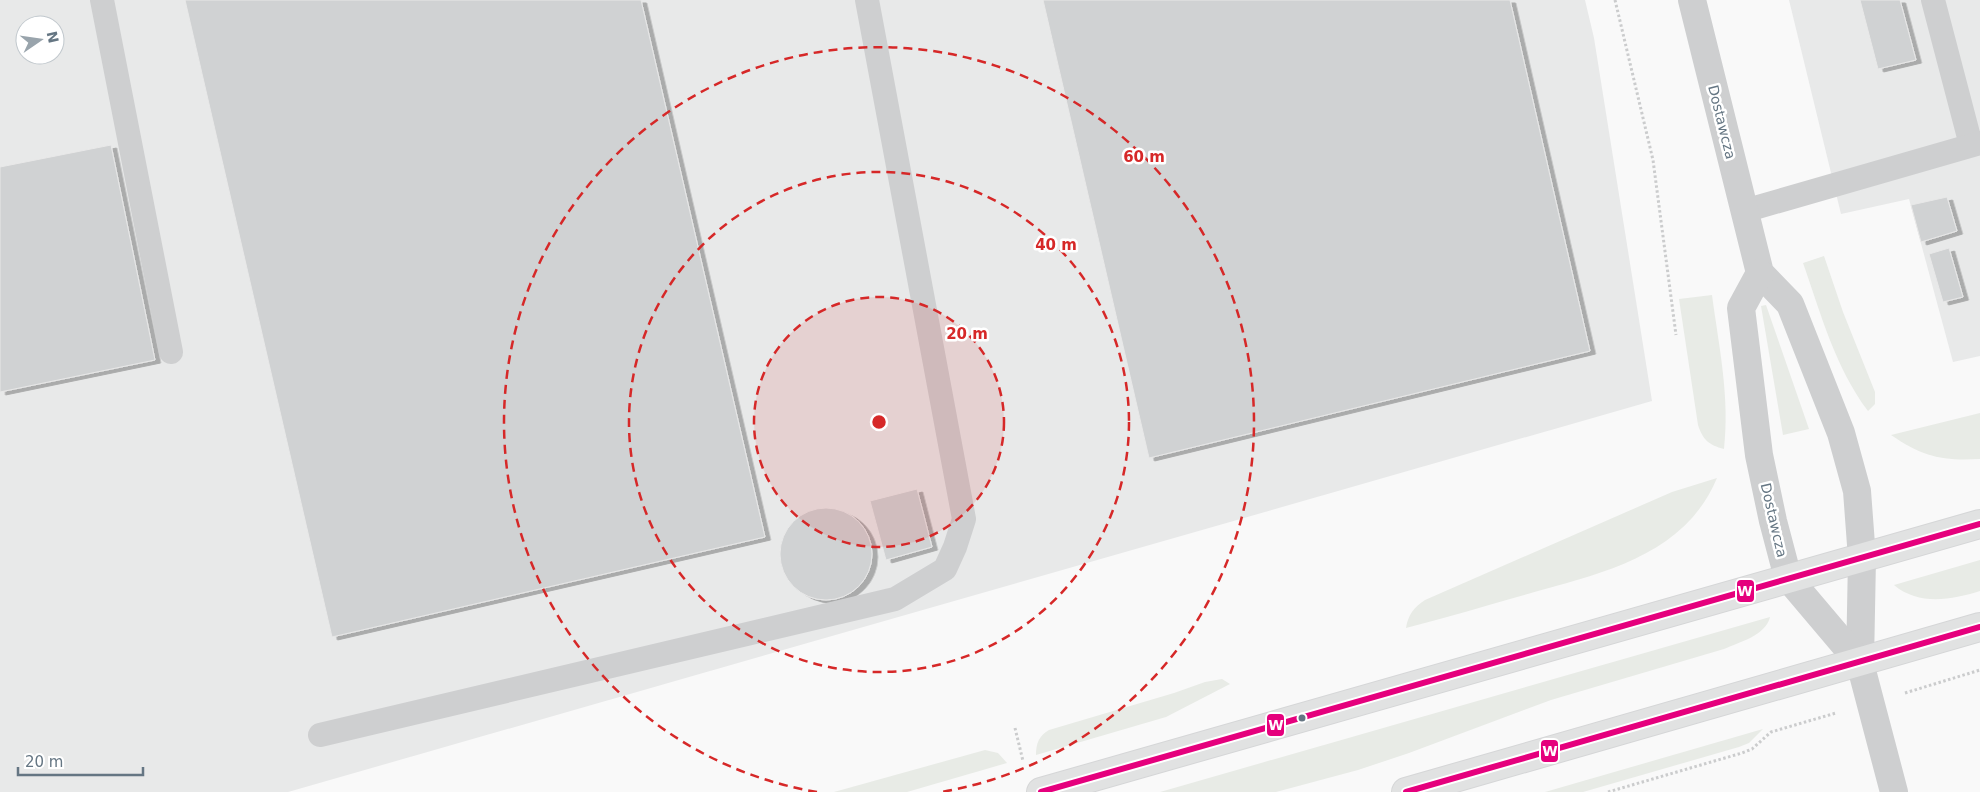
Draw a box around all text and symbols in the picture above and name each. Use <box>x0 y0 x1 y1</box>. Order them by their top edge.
north arrow <box>15 15 65 65</box>
text: N <box>44 30 62 45</box>
street label: Dostawcza <box>1705 83 1739 161</box>
text: 60 m <box>1123 148 1165 166</box>
text: 40 m <box>1035 236 1077 254</box>
text: 20 m <box>946 325 988 343</box>
centre of rings <box>870 413 888 431</box>
street label: Dostawcza <box>1758 481 1790 559</box>
line badge: W <box>1736 579 1755 603</box>
text: W <box>1737 583 1753 599</box>
line badge: W <box>1266 713 1285 737</box>
unlabelled marker <box>1297 713 1307 723</box>
text: W <box>1268 717 1284 733</box>
line badge: W <box>1540 739 1559 763</box>
text: W <box>1542 743 1558 759</box>
scale bar <box>18 744 142 776</box>
text: 20 m <box>25 753 63 771</box>

